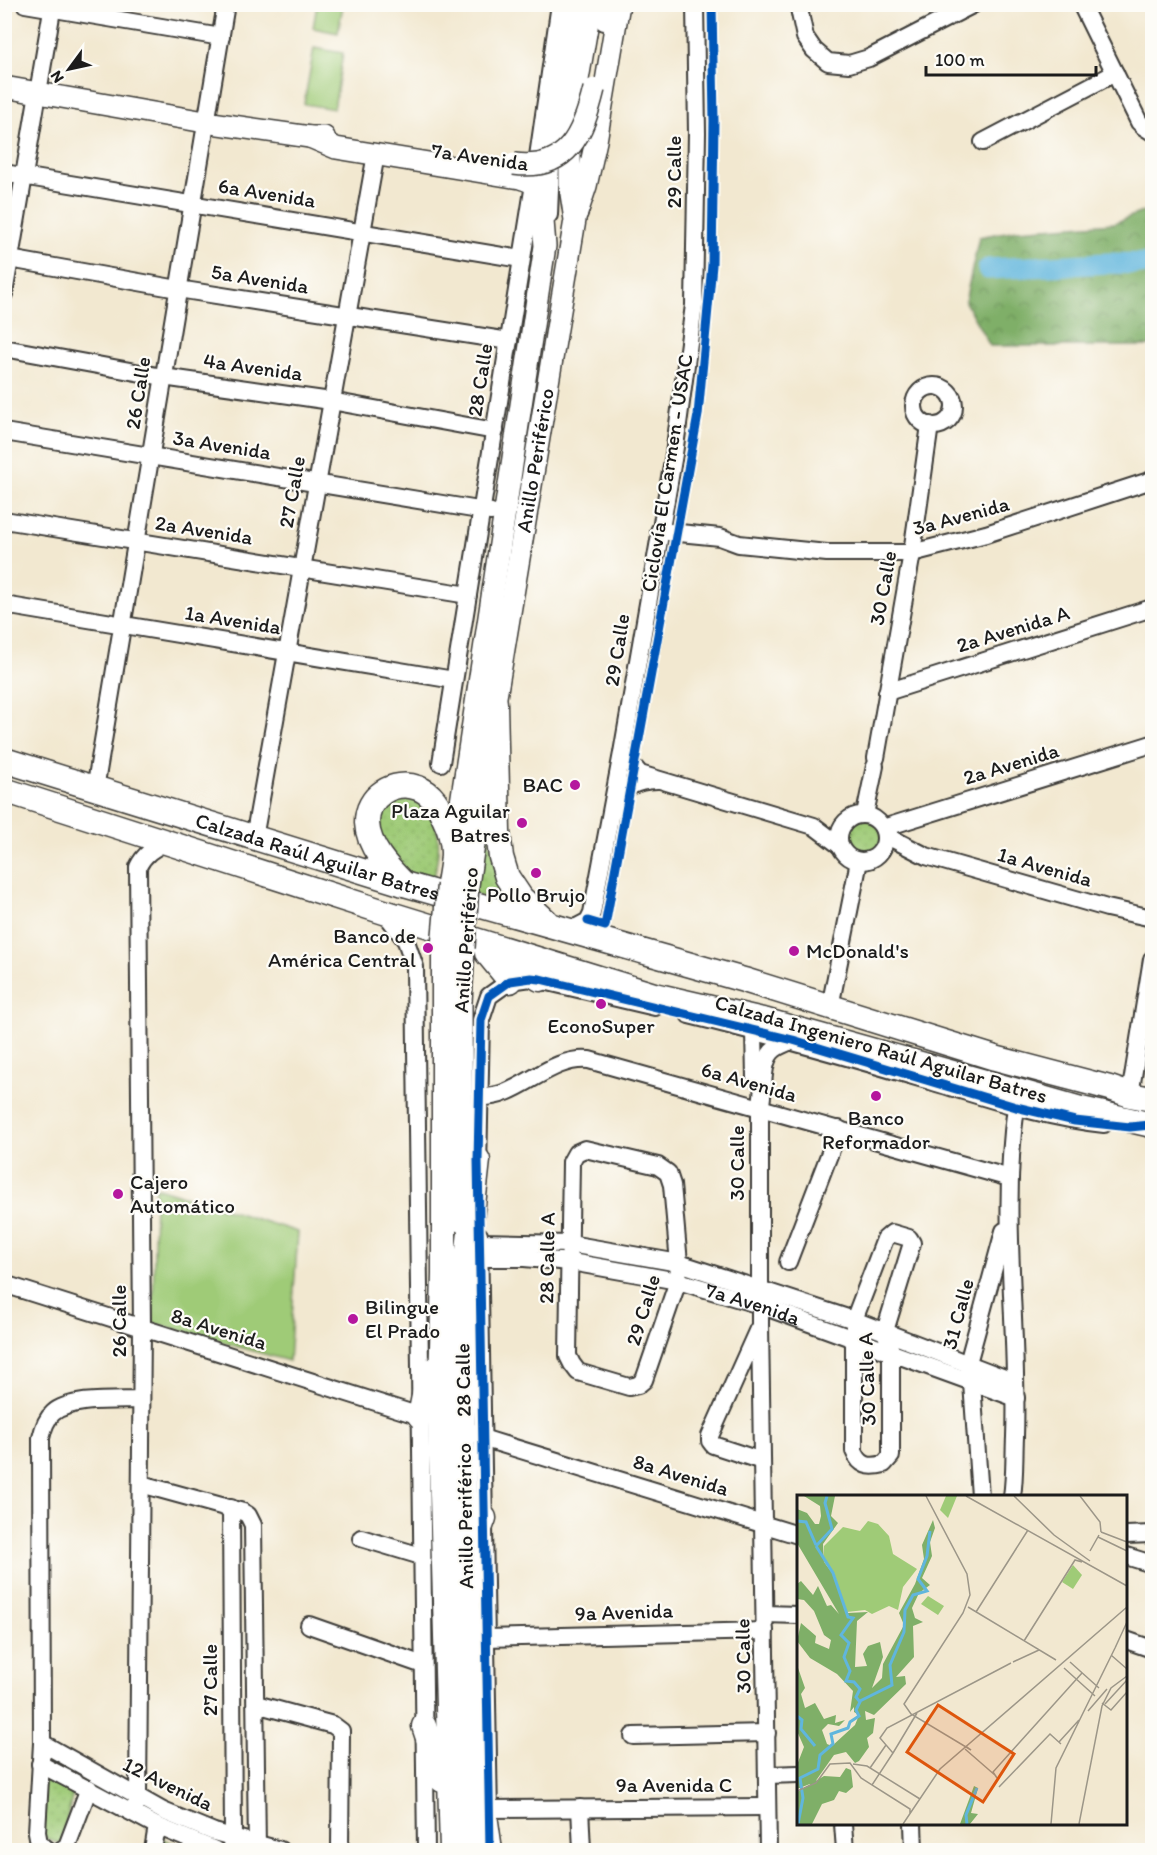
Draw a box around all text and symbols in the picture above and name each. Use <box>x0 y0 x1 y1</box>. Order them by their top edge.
north arrow <box>39 39 99 99</box>
scale bar <box>926 39 1096 77</box>
text: 100 m <box>935 49 985 71</box>
text: N <box>46 67 68 87</box>
street label: 29 Calle <box>661 135 686 209</box>
street label: 7a Avenida <box>430 137 530 176</box>
street label: 6a Avenida <box>216 172 318 213</box>
street label: 5a Avenida <box>210 258 311 299</box>
street label: 28 Calle <box>461 342 498 418</box>
street label: 4a Avenida <box>202 347 304 386</box>
street label: Ciclovía El Carmen - USAC <box>635 352 698 594</box>
street label: 26 Calle <box>119 355 156 431</box>
street label: Anillo Periférico <box>510 386 559 534</box>
street label: 3a Avenida <box>171 424 273 465</box>
street label: 27 Calle <box>273 454 310 530</box>
street label: 3a Avenida <box>910 491 1012 540</box>
street label: 2a Avenida <box>154 509 255 550</box>
street label: 30 Calle <box>864 549 901 627</box>
street label: 2a Avenida A <box>953 599 1073 658</box>
street label: 1a Avenida <box>183 600 283 639</box>
street label: 29 Calle <box>598 612 635 688</box>
street label: 2a Avenida <box>960 737 1062 790</box>
place label: BAC <box>523 772 563 797</box>
marker: BAC <box>568 778 582 792</box>
place label: Plaza Aguilar Batres <box>391 798 510 847</box>
street label: Calzada Raúl Aguilar Batres <box>192 807 442 905</box>
marker: Plaza Aguilar Batres <box>515 816 529 830</box>
street label: 1a Avenida <box>995 841 1095 892</box>
street label: Anillo Periférico <box>448 866 483 1014</box>
marker: Pollo Brujo <box>529 866 543 880</box>
place label: Pollo Brujo <box>487 882 585 907</box>
place label: Banco de América Central <box>268 923 416 972</box>
place label: McDonald's <box>806 938 909 963</box>
marker: Banco de América Central <box>421 941 435 955</box>
marker: McDonald's <box>787 944 801 958</box>
street label: Calzada Ingeniero Raúl Aguilar Batres <box>712 989 1050 1108</box>
marker: EconoSuper <box>594 997 608 1011</box>
place label: EconoSuper <box>548 1013 655 1038</box>
street label: 6a Avenida <box>698 1056 800 1107</box>
marker: Banco Reformador <box>869 1089 883 1103</box>
place label: Banco Reformador <box>822 1105 930 1154</box>
street label: 30 Calle <box>724 1125 749 1201</box>
place label: Cajero Automático <box>130 1169 235 1218</box>
marker: Cajero Automático <box>111 1187 125 1201</box>
street label: 28 Calle A <box>533 1211 560 1304</box>
street label: 29 Calle <box>620 1271 665 1348</box>
street label: 31 Calle <box>936 1276 979 1352</box>
street label: 7a Avenida <box>703 1277 804 1331</box>
street label: 26 Calle <box>106 1284 131 1358</box>
place label: Bilingue El Prado <box>365 1294 440 1343</box>
street label: 8a Avenida <box>168 1302 270 1355</box>
marker: Bilingue El Prado <box>346 1312 360 1326</box>
street label: 30 Calle A <box>852 1331 881 1426</box>
street label: 28 Calle <box>449 1343 476 1417</box>
street label: Anillo Periférico <box>451 1443 478 1589</box>
street label: 8a Avenida <box>630 1448 732 1501</box>
inset map <box>797 1495 1127 1825</box>
street label: 9a Avenida <box>574 1597 674 1626</box>
street label: 30 Calle <box>729 1618 756 1694</box>
street label: 27 Calle <box>197 1644 222 1716</box>
street label: 12 Avenida <box>119 1751 218 1816</box>
street label: 9a Avenida C <box>616 1772 732 1797</box>

